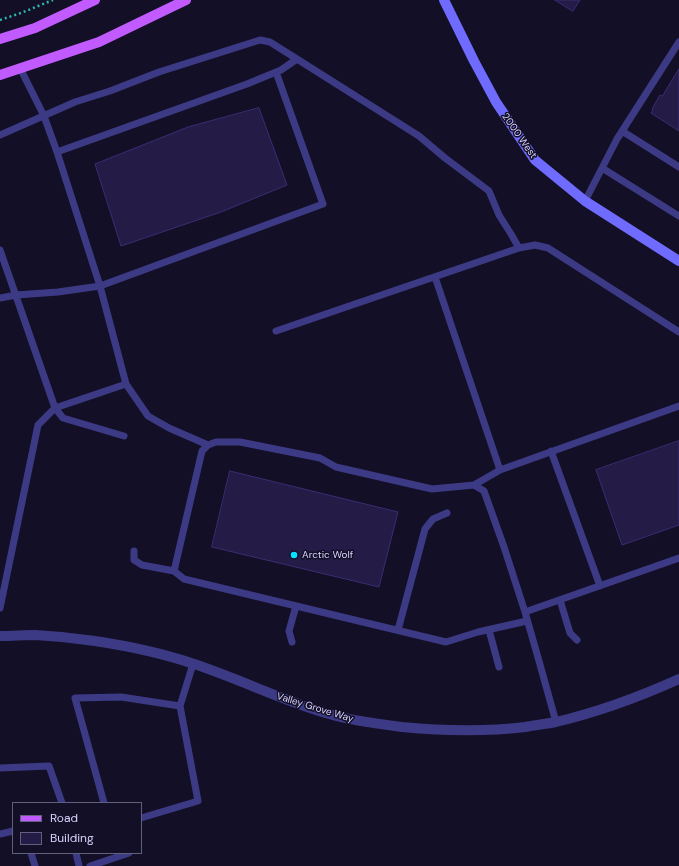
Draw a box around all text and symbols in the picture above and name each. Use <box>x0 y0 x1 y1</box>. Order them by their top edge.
street label: 2000 West <box>499 111 539 161</box>
place label: Arctic Wolf <box>302 549 353 561</box>
marker: Arctic Wolf <box>289 550 299 560</box>
street label: Valley Grove Way <box>275 691 355 725</box>
legend <box>12 802 142 854</box>
text: Road <box>50 810 78 826</box>
text: Building <box>50 830 94 846</box>

